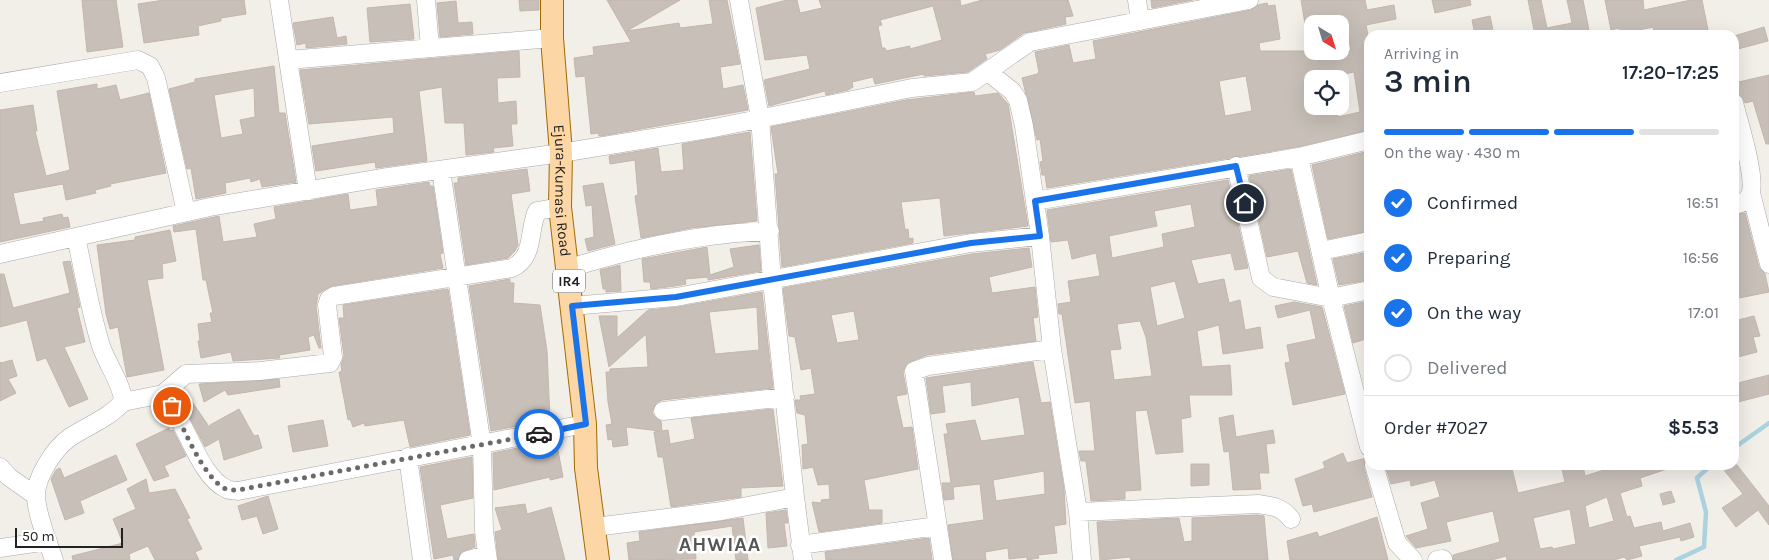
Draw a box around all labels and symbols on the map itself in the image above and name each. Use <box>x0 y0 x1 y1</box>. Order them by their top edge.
north arrow <box>1304 15 1349 60</box>
street label: Ejura-Kumasi Road <box>550 124 575 257</box>
pin <box>1224 182 1266 224</box>
road number: IR4 <box>553 270 585 292</box>
pin <box>151 385 193 427</box>
courier <box>514 409 564 459</box>
scale bar <box>15 525 122 548</box>
district label: AHWIAA <box>679 533 761 556</box>

